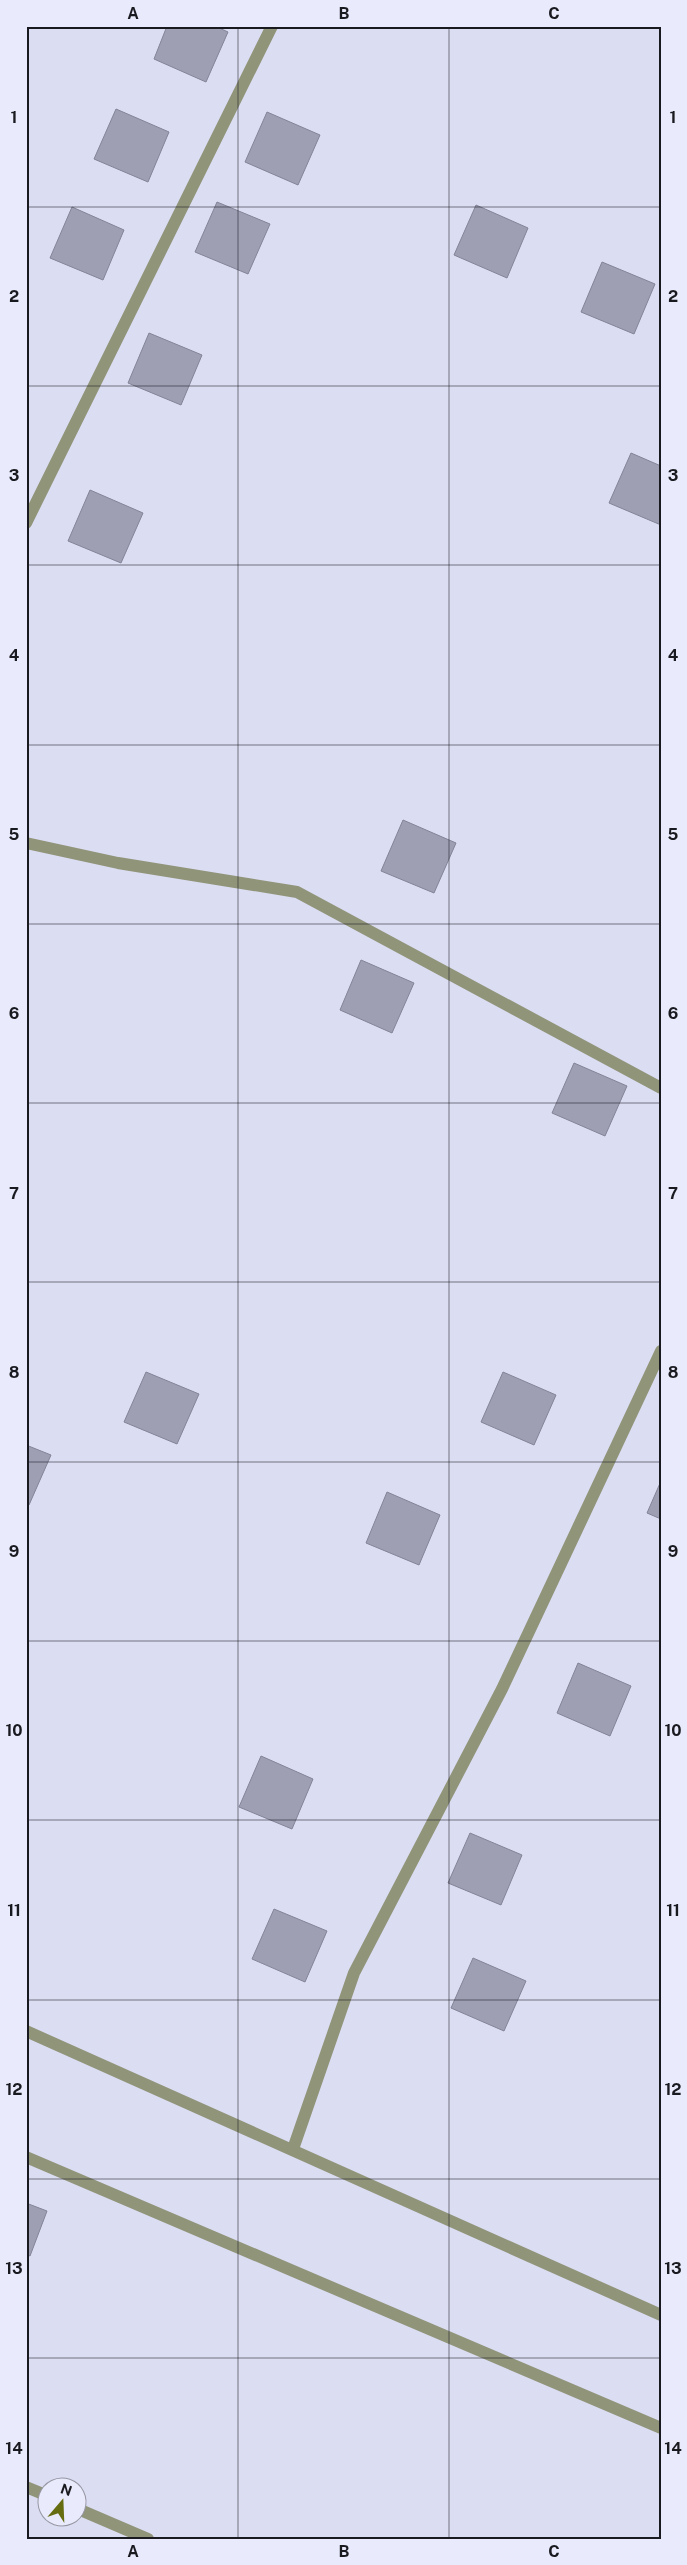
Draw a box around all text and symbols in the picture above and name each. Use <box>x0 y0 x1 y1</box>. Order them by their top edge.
text: A <box>127 4 139 23</box>
text: B <box>339 4 350 23</box>
text: C <box>548 4 560 23</box>
text: 1 <box>11 108 17 127</box>
text: 1 <box>670 108 676 127</box>
text: 2 <box>9 287 19 306</box>
text: 2 <box>668 287 678 306</box>
text: 3 <box>9 466 19 485</box>
text: 3 <box>668 466 678 485</box>
text: 4 <box>9 646 20 665</box>
text: 4 <box>668 646 679 665</box>
text: 5 <box>9 825 20 844</box>
text: 5 <box>668 825 679 844</box>
text: 6 <box>9 1004 19 1023</box>
text: 6 <box>668 1004 678 1023</box>
text: 7 <box>9 1184 19 1203</box>
text: 7 <box>668 1184 678 1203</box>
text: 8 <box>9 1363 20 1382</box>
text: 8 <box>668 1363 679 1382</box>
text: 9 <box>9 1542 19 1561</box>
text: 9 <box>668 1542 678 1561</box>
text: 10 <box>5 1721 23 1740</box>
text: 10 <box>664 1721 682 1740</box>
text: 11 <box>7 1901 21 1920</box>
text: 11 <box>666 1901 680 1920</box>
text: 12 <box>5 2080 23 2099</box>
text: 12 <box>664 2080 682 2099</box>
text: 13 <box>5 2259 23 2278</box>
text: 13 <box>664 2259 682 2278</box>
text: 14 <box>5 2439 23 2458</box>
text: 14 <box>664 2439 682 2458</box>
north arrow <box>38 2478 88 2528</box>
text: N <box>58 2480 74 2499</box>
text: A <box>127 2542 139 2561</box>
text: B <box>339 2542 350 2561</box>
text: C <box>548 2542 560 2561</box>

